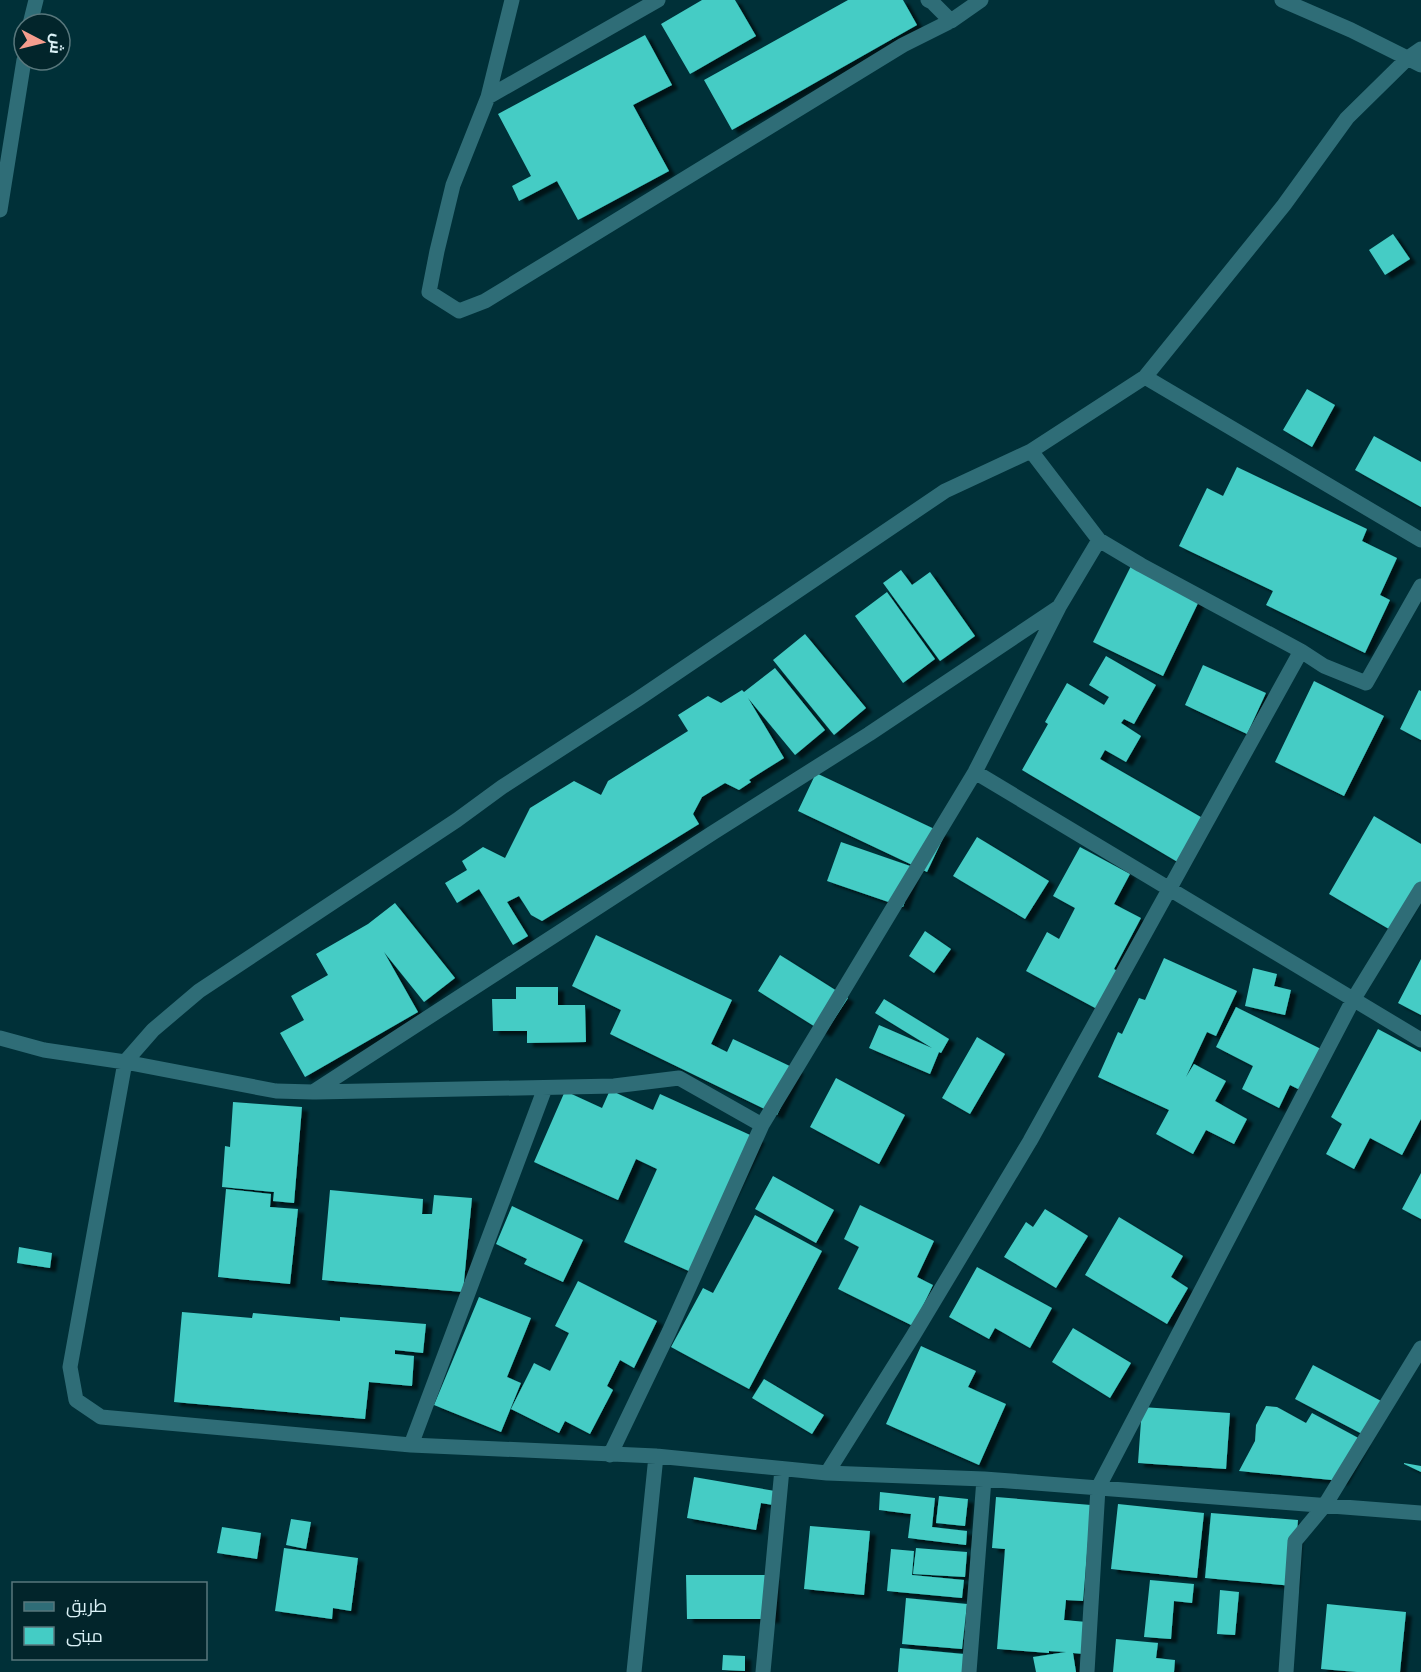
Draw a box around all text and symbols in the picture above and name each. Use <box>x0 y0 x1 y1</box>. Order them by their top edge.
north arrow <box>12 12 72 72</box>
text: ش <box>45 32 67 55</box>
legend <box>12 1582 207 1660</box>
text: طريق <box>66 1595 107 1618</box>
text: مبنى <box>66 1625 103 1647</box>

